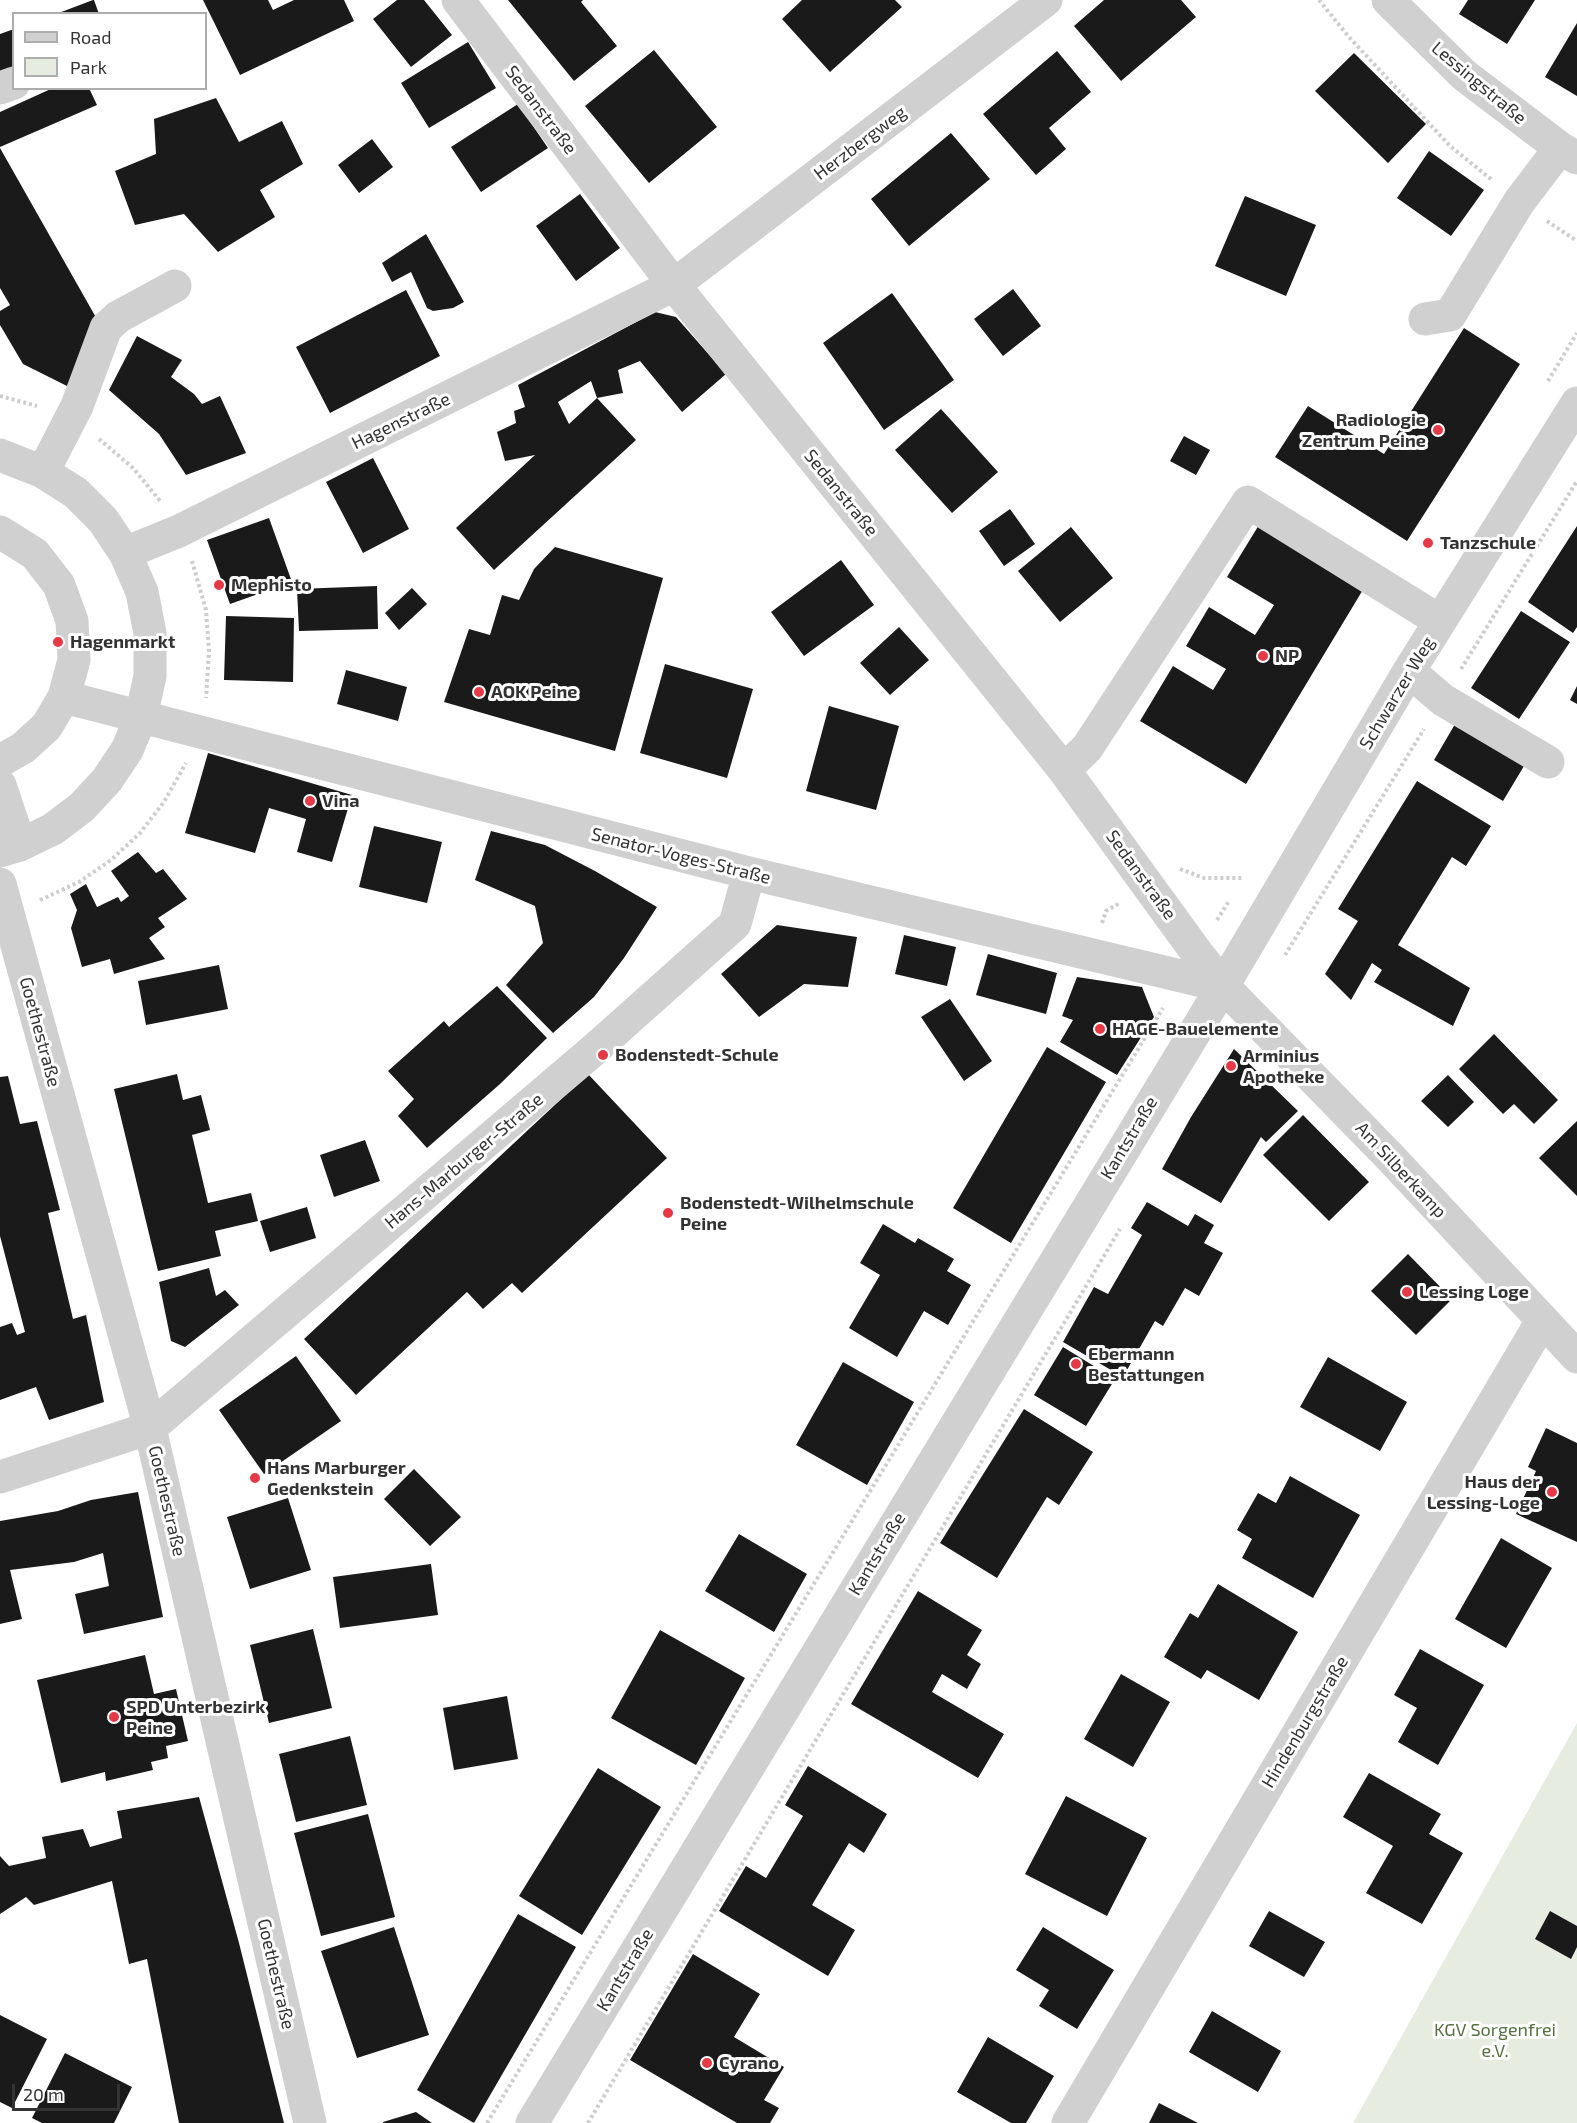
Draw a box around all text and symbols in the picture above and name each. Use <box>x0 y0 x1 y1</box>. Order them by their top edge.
legend <box>12 12 207 90</box>
text: Road <box>70 26 111 48</box>
street label: Lessingstraße <box>1427 37 1531 129</box>
text: Park <box>70 56 107 78</box>
street label: Sedanstraße <box>501 61 581 159</box>
street label: Herzbergweg <box>810 101 910 185</box>
street label: Hagenstraße <box>348 388 454 454</box>
place label: Radiologie Zentrum Peine <box>1302 409 1426 452</box>
marker: Radiologie Zentrum Peine <box>1431 423 1445 437</box>
street label: Sedanstraße <box>799 445 883 541</box>
place label: Tanzschule <box>1440 532 1536 554</box>
marker: Tanzschule <box>1421 536 1435 550</box>
place label: Mephisto <box>231 574 312 596</box>
marker: Mephisto <box>212 578 226 592</box>
place label: Hagenmarkt <box>70 631 175 653</box>
street label: Schwarzer Weg <box>1355 633 1439 753</box>
marker: Hagenmarkt <box>51 635 65 649</box>
place label: NP <box>1275 645 1299 667</box>
marker: NP <box>1256 649 1270 663</box>
place label: AOK Peine <box>491 681 577 703</box>
marker: AOK Peine <box>472 685 486 699</box>
place label: Vina <box>322 790 360 812</box>
marker: Vina <box>303 794 317 808</box>
street label: Senator-Voges-Straße <box>589 823 773 889</box>
street label: Sedanstraße <box>1101 826 1181 924</box>
street label: Goethestraße <box>15 975 65 1089</box>
place label: HAGE-Bauelemente <box>1112 1018 1279 1040</box>
marker: HAGE-Bauelemente <box>1093 1022 1107 1036</box>
place label: Bodenstedt-Schule <box>615 1044 779 1066</box>
place label: Arminius Apotheke <box>1243 1045 1324 1088</box>
marker: Bodenstedt-Schule <box>596 1048 610 1062</box>
marker: Arminius Apotheke <box>1224 1059 1238 1073</box>
street label: Hans-Marburger-Straße <box>381 1089 547 1233</box>
street label: Kantstraße <box>1096 1093 1162 1183</box>
street label: Am Silberkamp <box>1351 1118 1451 1222</box>
place label: Bodenstedt-Wilhelmschule Peine <box>680 1192 914 1234</box>
marker: Bodenstedt-Wilhelmschule Peine <box>661 1206 675 1220</box>
place label: Lessing Loge <box>1419 1281 1529 1303</box>
marker: Lessing Loge <box>1400 1285 1414 1299</box>
place label: Ebermann Bestattungen <box>1088 1343 1204 1386</box>
marker: Ebermann Bestattungen <box>1069 1357 1083 1371</box>
street label: Goethestraße <box>144 1443 190 1559</box>
place label: Hans Marburger Gedenkstein <box>267 1457 406 1500</box>
marker: Hans Marburger Gedenkstein <box>248 1471 262 1485</box>
place label: Haus der Lessing-Loge <box>1427 1471 1540 1514</box>
marker: Haus der Lessing-Loge <box>1545 1485 1559 1499</box>
street label: Kantstraße <box>844 1509 910 1599</box>
street label: Hindenburgstraße <box>1257 1652 1353 1792</box>
place label: SPD Unterbezirk Peine <box>126 1696 265 1738</box>
marker: SPD Unterbezirk Peine <box>107 1710 121 1724</box>
street label: Goethestraße <box>253 1916 299 2032</box>
street label: Kantstraße <box>592 1925 658 2015</box>
park label: KGV Sorgenfrei e.V. <box>1434 2019 1556 2062</box>
place label: Cyrano <box>719 2052 779 2074</box>
marker: Cyrano <box>700 2056 714 2070</box>
scale bar <box>15 2072 123 2110</box>
text: 20 m <box>23 2083 64 2105</box>

